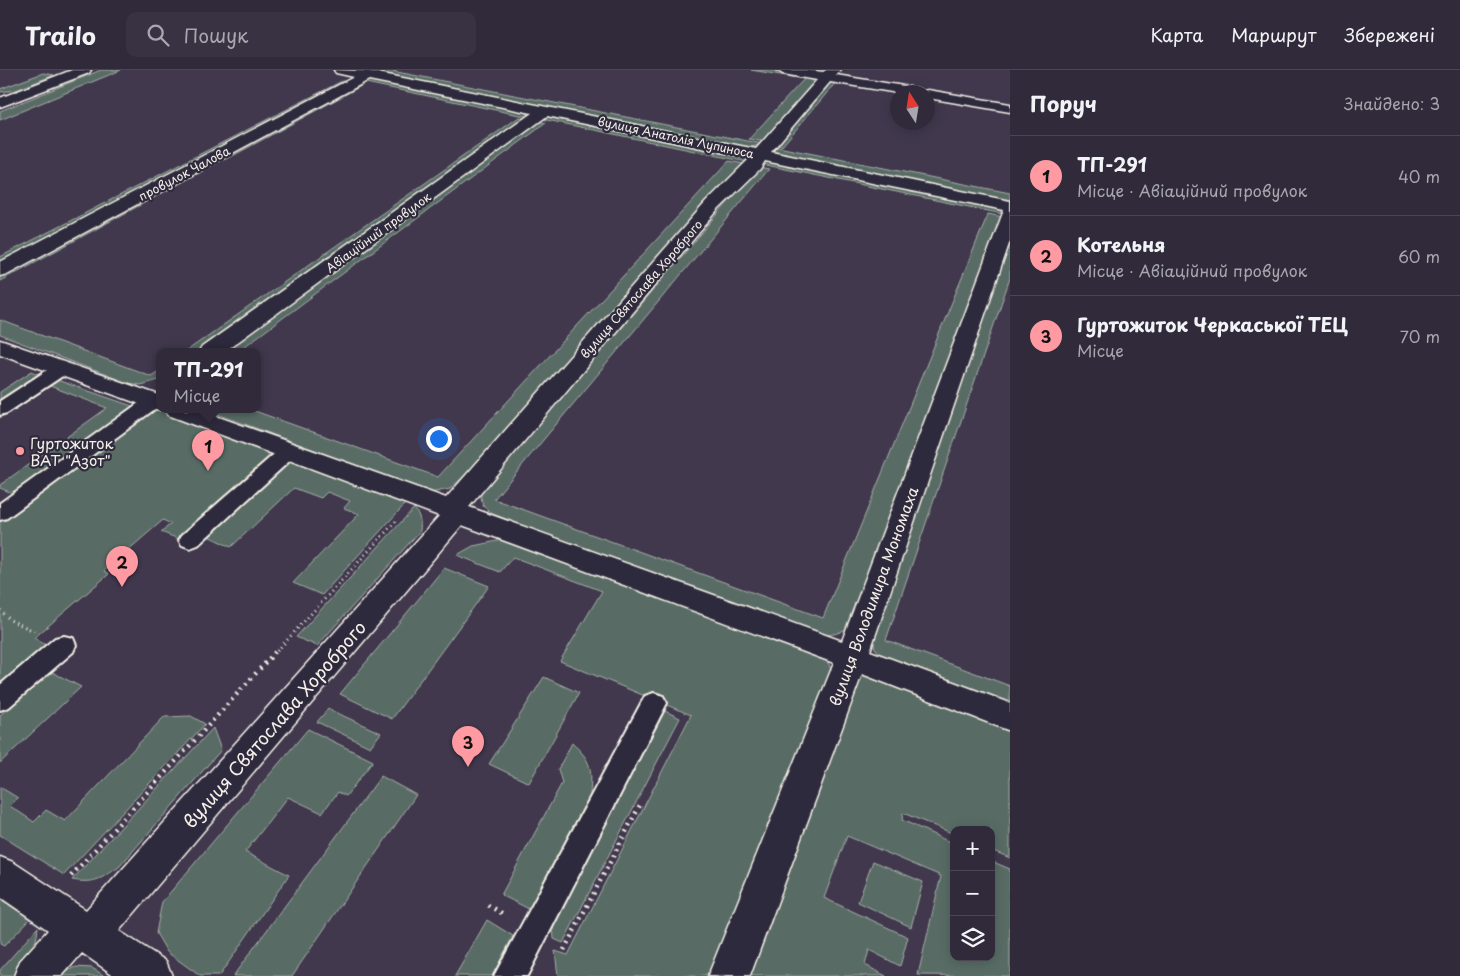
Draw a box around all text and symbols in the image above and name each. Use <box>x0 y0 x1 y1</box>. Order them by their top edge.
search box <box>126 12 476 57</box>
text: Trailo <box>25 17 96 53</box>
icon: search <box>144 21 172 49</box>
text: Пошук <box>184 21 248 49</box>
text: Карта <box>1150 21 1203 48</box>
text: Маршрут <box>1231 21 1316 48</box>
text: Збережені <box>1344 21 1435 48</box>
north arrow <box>890 85 935 130</box>
text: Поруч <box>1030 87 1097 119</box>
text: Знайдено: 3 <box>1344 91 1440 115</box>
street label: вулиця Анатолія Лупиноса <box>596 112 756 162</box>
street label: провулок Чалова <box>135 141 233 205</box>
text: ТП-291 <box>1077 150 1147 178</box>
text: 1 <box>1042 164 1050 188</box>
text: 40 m <box>1398 164 1440 188</box>
text: Місце · Авіаційний провулок <box>1077 178 1307 202</box>
street label: Авіаційний провулок <box>322 187 435 276</box>
street label: вулиця Святослава Хороброго <box>576 216 706 362</box>
text: Котельня <box>1077 230 1165 258</box>
text: 2 <box>1040 244 1052 268</box>
text: 60 m <box>1398 244 1440 268</box>
text: Місце · Авіаційний провулок <box>1077 258 1307 282</box>
text: Гуртожиток Черкаської ТЕЦ <box>1077 310 1348 338</box>
text: 3 <box>1041 324 1051 348</box>
text: 70 m <box>1400 324 1440 348</box>
text: Місце <box>1077 338 1124 362</box>
popup <box>156 348 261 413</box>
text: ТП-291 <box>174 355 243 383</box>
text: Місце <box>174 383 220 407</box>
your location <box>426 426 452 452</box>
pin: 1 <box>192 430 224 471</box>
place label: Гуртожиток ВАТ "Азот" <box>30 431 113 471</box>
marker: Гуртожиток ВАТ "Азот" <box>14 445 26 457</box>
street label: вулиця Володимира Мономаха <box>823 483 924 709</box>
pin: 2 <box>106 546 138 587</box>
street label: вулиця Святослава Хороброго <box>176 614 372 834</box>
pin: 3 <box>452 726 484 767</box>
map controls <box>950 826 995 961</box>
button: + <box>950 826 995 871</box>
button: − <box>950 871 995 916</box>
button: layers <box>950 916 995 961</box>

